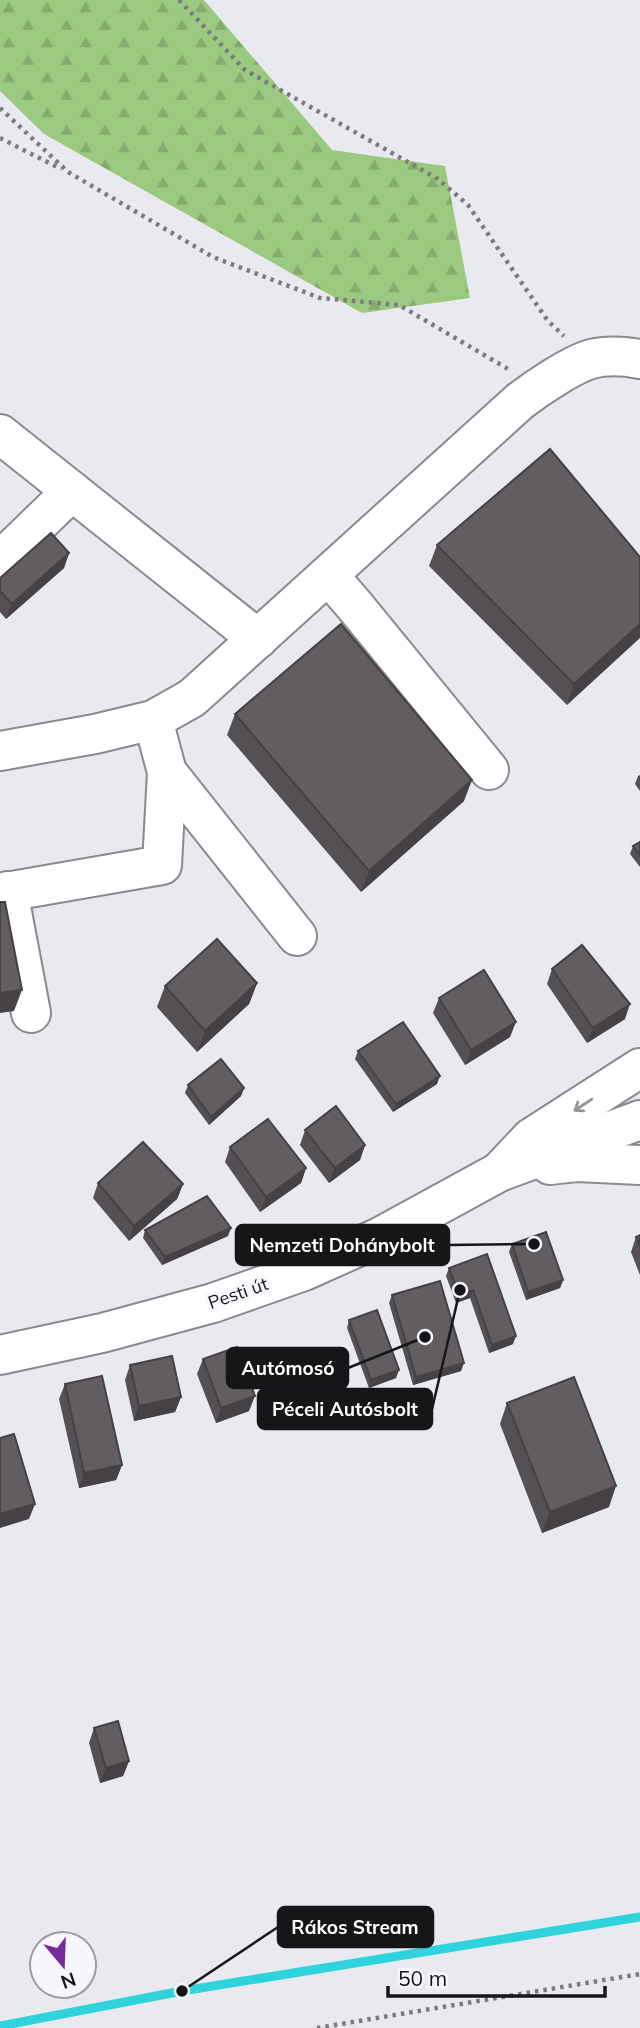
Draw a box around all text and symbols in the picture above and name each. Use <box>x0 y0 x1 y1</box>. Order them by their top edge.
one-way arrow <box>573 1098 593 1112</box>
callout: Nemzeti Dohánybolt <box>236 1225 449 1265</box>
text: Nemzeti Dohánybolt <box>249 1233 435 1257</box>
street label: Pesti út <box>205 1272 271 1314</box>
callout: Autómosó <box>227 1348 348 1388</box>
text: Autómosó <box>241 1356 335 1380</box>
callout: Péceli Autósbolt <box>258 1389 432 1429</box>
text: Péceli Autósbolt <box>272 1397 418 1421</box>
callout: Rákos Stream <box>278 1907 433 1947</box>
text: Rákos Stream <box>291 1915 419 1939</box>
north arrow <box>28 1930 98 2000</box>
scale bar <box>388 1954 605 1998</box>
text: 50 m <box>398 1965 447 1991</box>
text: N <box>58 1967 79 1995</box>

